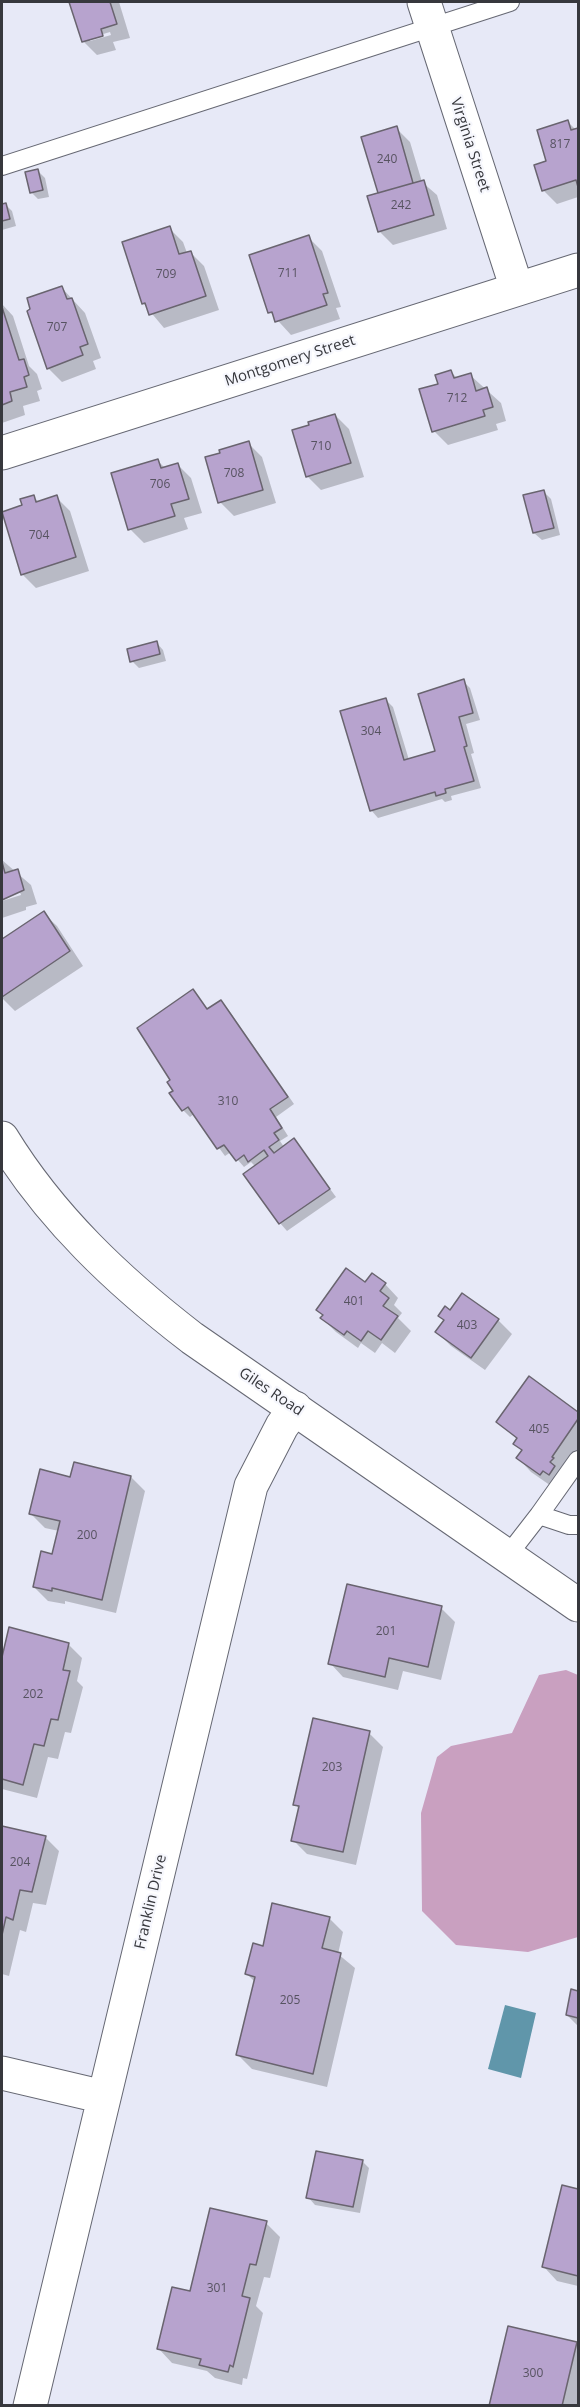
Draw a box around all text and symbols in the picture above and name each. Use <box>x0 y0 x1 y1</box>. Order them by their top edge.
street label: Virginia Street <box>446 96 494 194</box>
house number: 817 <box>550 138 570 152</box>
house number: 240 <box>377 153 397 167</box>
house number: 242 <box>391 199 411 213</box>
house number: 711 <box>278 267 298 281</box>
house number: 709 <box>156 268 176 282</box>
house number: 707 <box>47 321 67 335</box>
street label: Montgomery Street <box>223 331 357 391</box>
house number: 712 <box>447 392 467 406</box>
house number: 710 <box>311 440 331 454</box>
house number: 708 <box>224 467 244 481</box>
house number: 706 <box>150 478 170 492</box>
house number: 704 <box>29 529 49 543</box>
house number: 304 <box>361 725 381 739</box>
house number: 310 <box>218 1095 238 1109</box>
house number: 401 <box>344 1295 364 1309</box>
house number: 403 <box>457 1319 477 1333</box>
street label: Giles Road <box>235 1364 307 1420</box>
house number: 405 <box>529 1423 549 1437</box>
house number: 200 <box>77 1529 97 1543</box>
house number: 201 <box>376 1625 396 1639</box>
house number: 202 <box>23 1688 43 1702</box>
house number: 203 <box>322 1761 342 1775</box>
street label: Franklin Drive <box>131 1853 171 1951</box>
house number: 204 <box>10 1856 30 1870</box>
house number: 205 <box>280 1994 300 2008</box>
house number: 301 <box>207 2282 227 2296</box>
house number: 300 <box>523 2367 543 2381</box>

